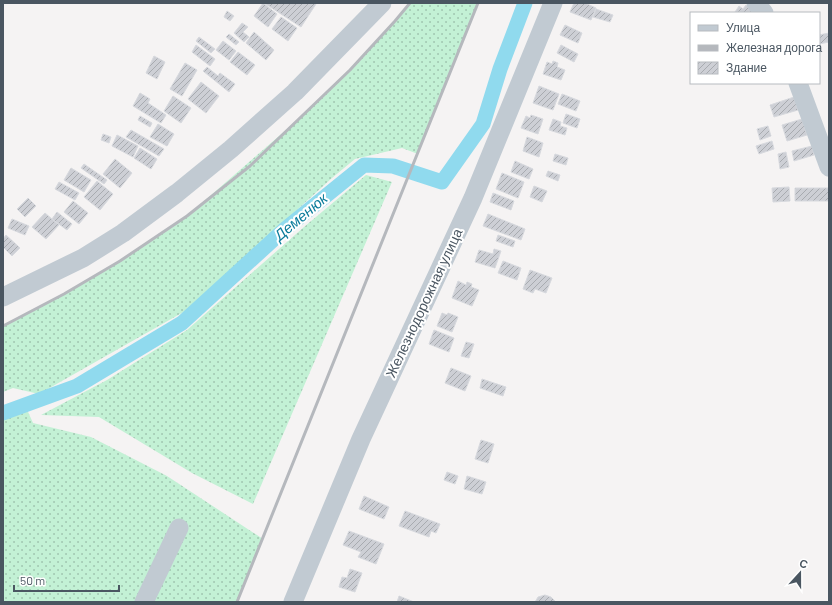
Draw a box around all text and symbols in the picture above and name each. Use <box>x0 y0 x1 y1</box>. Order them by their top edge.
legend <box>690 12 820 84</box>
text: Улица <box>726 20 760 35</box>
text: Железная дорога <box>726 40 822 55</box>
text: Здание <box>726 60 767 75</box>
water label: Деменюк <box>269 188 331 245</box>
street label: Железнодорожная улица <box>382 225 466 380</box>
north arrow <box>780 553 820 593</box>
text: С <box>798 556 810 571</box>
scale bar <box>14 567 119 593</box>
text: 50 m <box>20 573 45 587</box>

